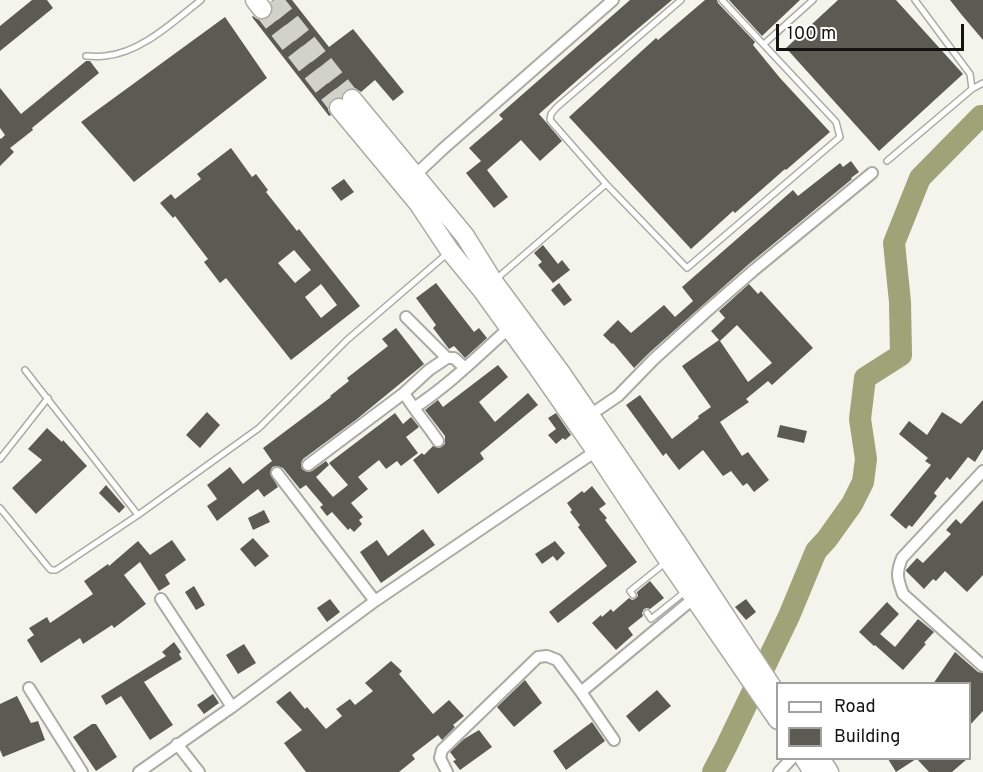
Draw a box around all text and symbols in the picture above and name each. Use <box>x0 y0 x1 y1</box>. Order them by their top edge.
scale bar <box>779 12 966 50</box>
text: 100 m <box>787 23 836 46</box>
legend <box>776 682 971 760</box>
text: Road <box>834 696 876 719</box>
text: Building <box>834 726 900 749</box>

